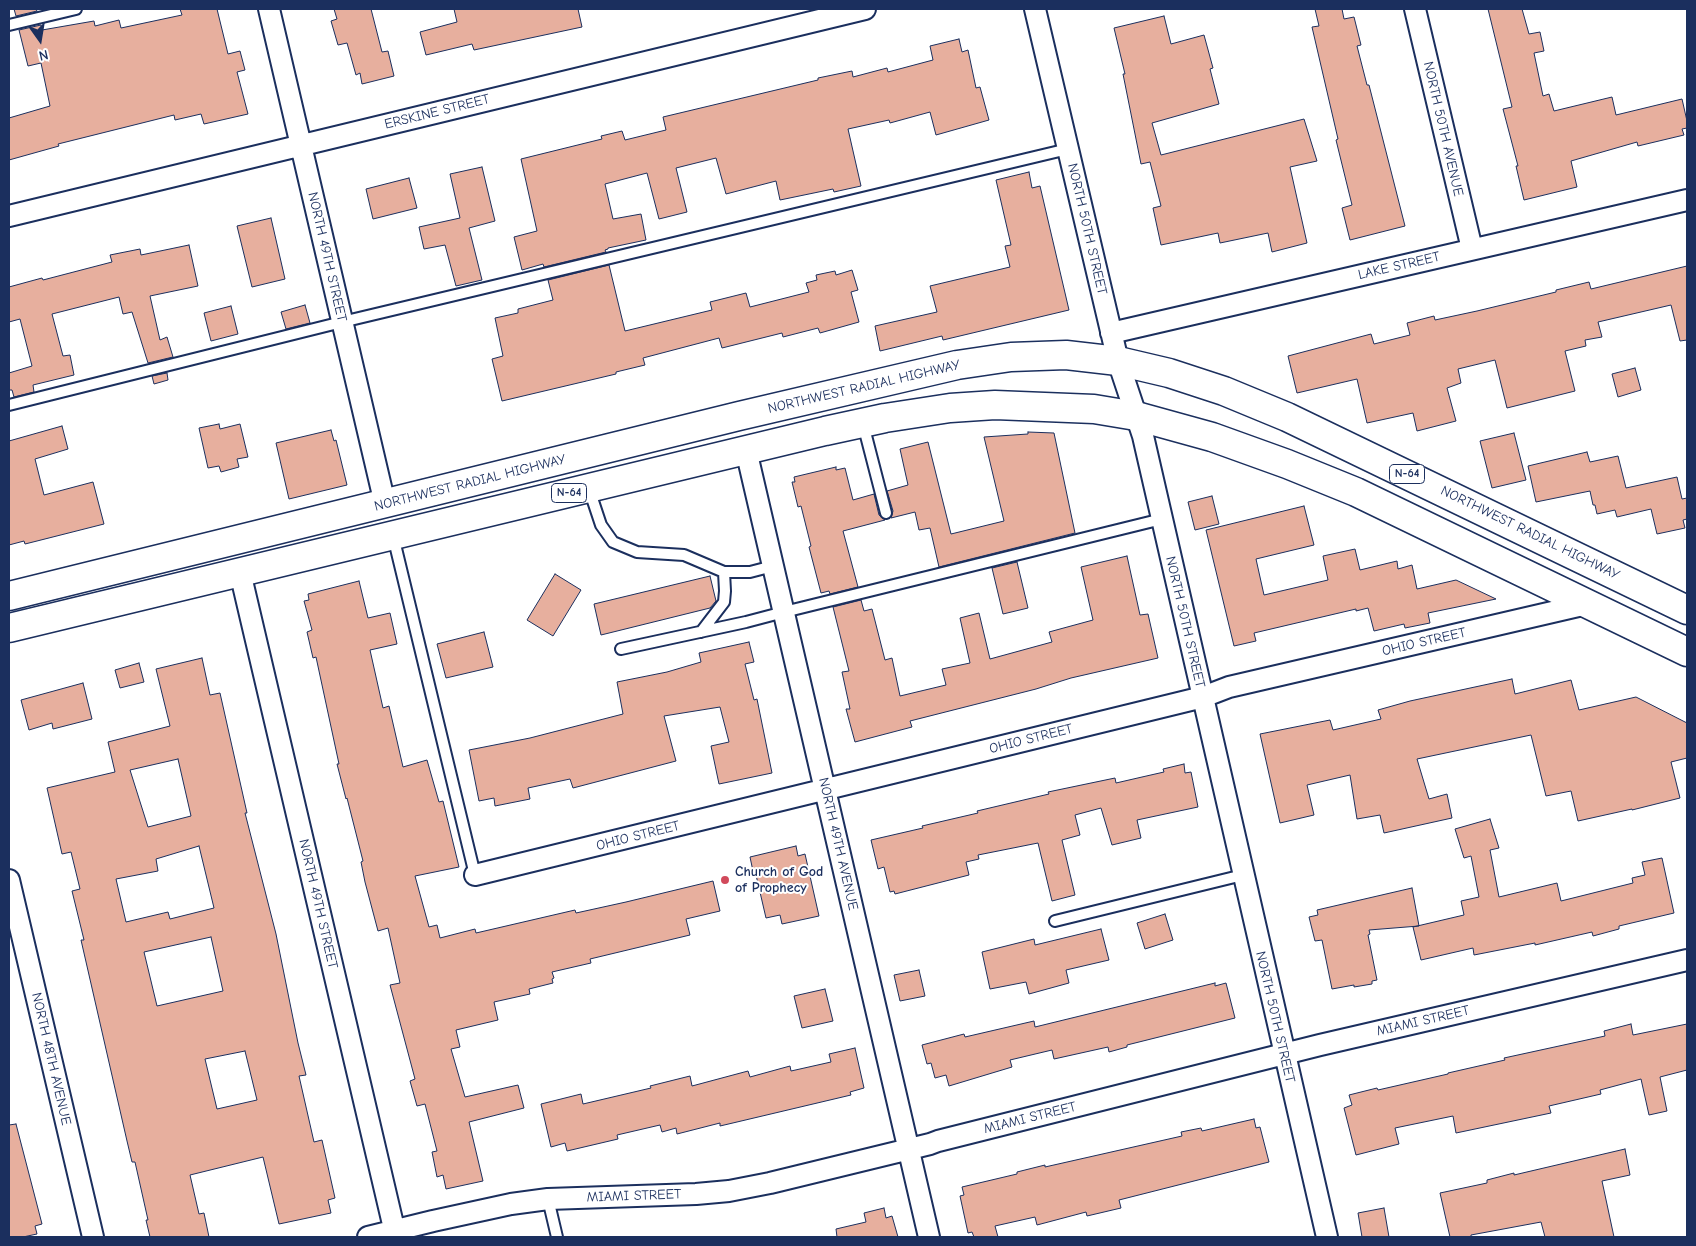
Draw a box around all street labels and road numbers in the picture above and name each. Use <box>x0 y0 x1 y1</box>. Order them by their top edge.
street label: NORTH 50TH AVENUE <box>1419 60 1467 198</box>
street label: ERSKINE STREET <box>383 91 491 133</box>
street label: NORTH 50TH STREET <box>1064 162 1110 296</box>
street label: NORTH 49TH STREET <box>304 191 350 323</box>
street label: LAKE STREET <box>1356 248 1442 284</box>
street label: NORTHWEST RADIAL HIGHWAY <box>766 357 962 417</box>
street label: NORTHWEST RADIAL HIGHWAY <box>372 451 568 515</box>
road number: N-64 <box>1390 464 1424 484</box>
street label: NORTHWEST RADIAL HIGHWAY <box>1438 482 1622 584</box>
road number: N-64 <box>552 483 586 502</box>
street label: NORTH 50TH STREET <box>1162 555 1208 689</box>
street label: OHIO STREET <box>1380 624 1468 660</box>
street label: OHIO STREET <box>988 721 1074 757</box>
street label: NORTH 49TH AVENUE <box>815 776 861 912</box>
street label: OHIO STREET <box>595 818 681 854</box>
street label: NORTH 49TH STREET <box>295 838 341 970</box>
street label: NORTH 50TH STREET <box>1252 950 1298 1084</box>
street label: NORTH 48TH AVENUE <box>28 991 74 1127</box>
street label: MIAMI STREET <box>1375 1002 1471 1040</box>
street label: MIAMI STREET <box>982 1098 1078 1138</box>
street label: MIAMI STREET <box>586 1186 682 1206</box>

